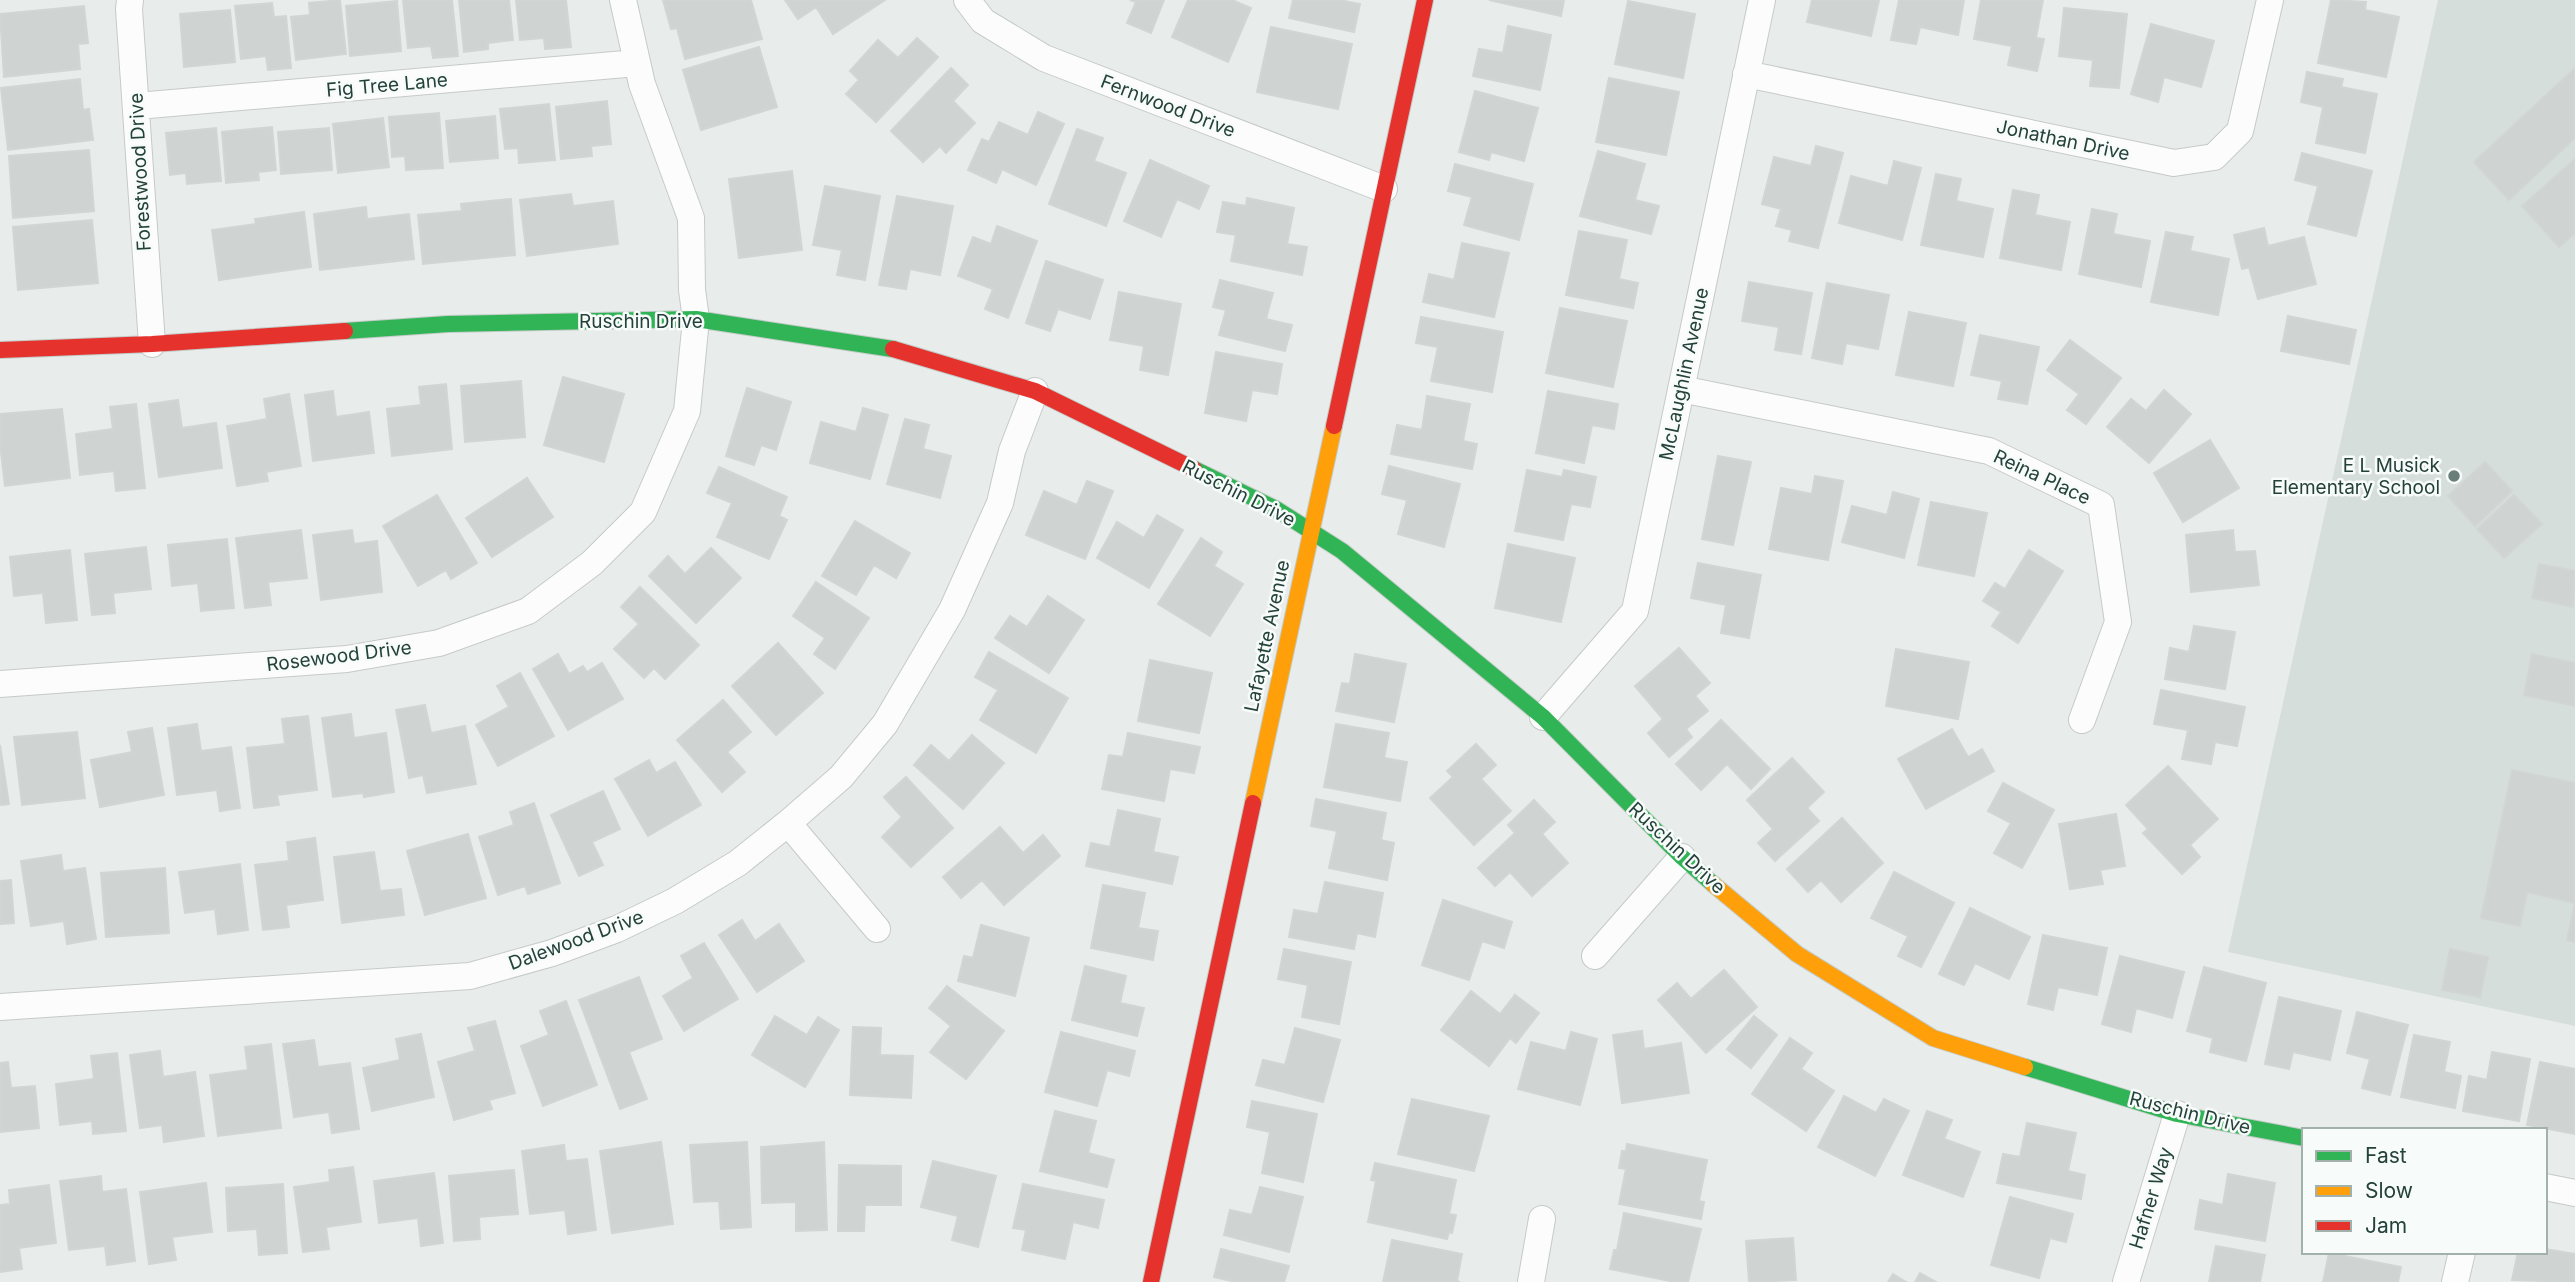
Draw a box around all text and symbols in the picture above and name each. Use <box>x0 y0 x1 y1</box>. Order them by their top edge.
street label: Fig Tree Lane <box>325 68 449 102</box>
street label: Fernwood Drive <box>1097 70 1239 142</box>
street label: Forestwood Drive <box>124 92 156 252</box>
street label: Jonathan Drive <box>1994 115 2132 165</box>
street label: McLaughlin Avenue <box>1654 285 1714 463</box>
street label: Ruschin Drive <box>579 310 703 333</box>
street label: Reina Place <box>1990 445 2094 509</box>
place label: E L Musick Elementary School <box>2272 454 2441 499</box>
street label: Ruschin Drive <box>1179 455 1299 531</box>
marker: E L Musick Elementary School <box>2446 468 2462 484</box>
street label: Lafayette Avenue <box>1240 558 1294 714</box>
street label: Rosewood Drive <box>265 636 413 676</box>
street label: Ruschin Drive <box>1624 797 1730 899</box>
street label: Dalewood Drive <box>505 905 647 975</box>
street label: Ruschin Drive <box>2127 1087 2253 1139</box>
legend <box>2302 1128 2547 1254</box>
text: Fast <box>2365 1143 2407 1168</box>
street label: Hafner Way <box>2125 1144 2178 1252</box>
text: Slow <box>2365 1178 2413 1203</box>
text: Jam <box>2365 1213 2407 1238</box>

